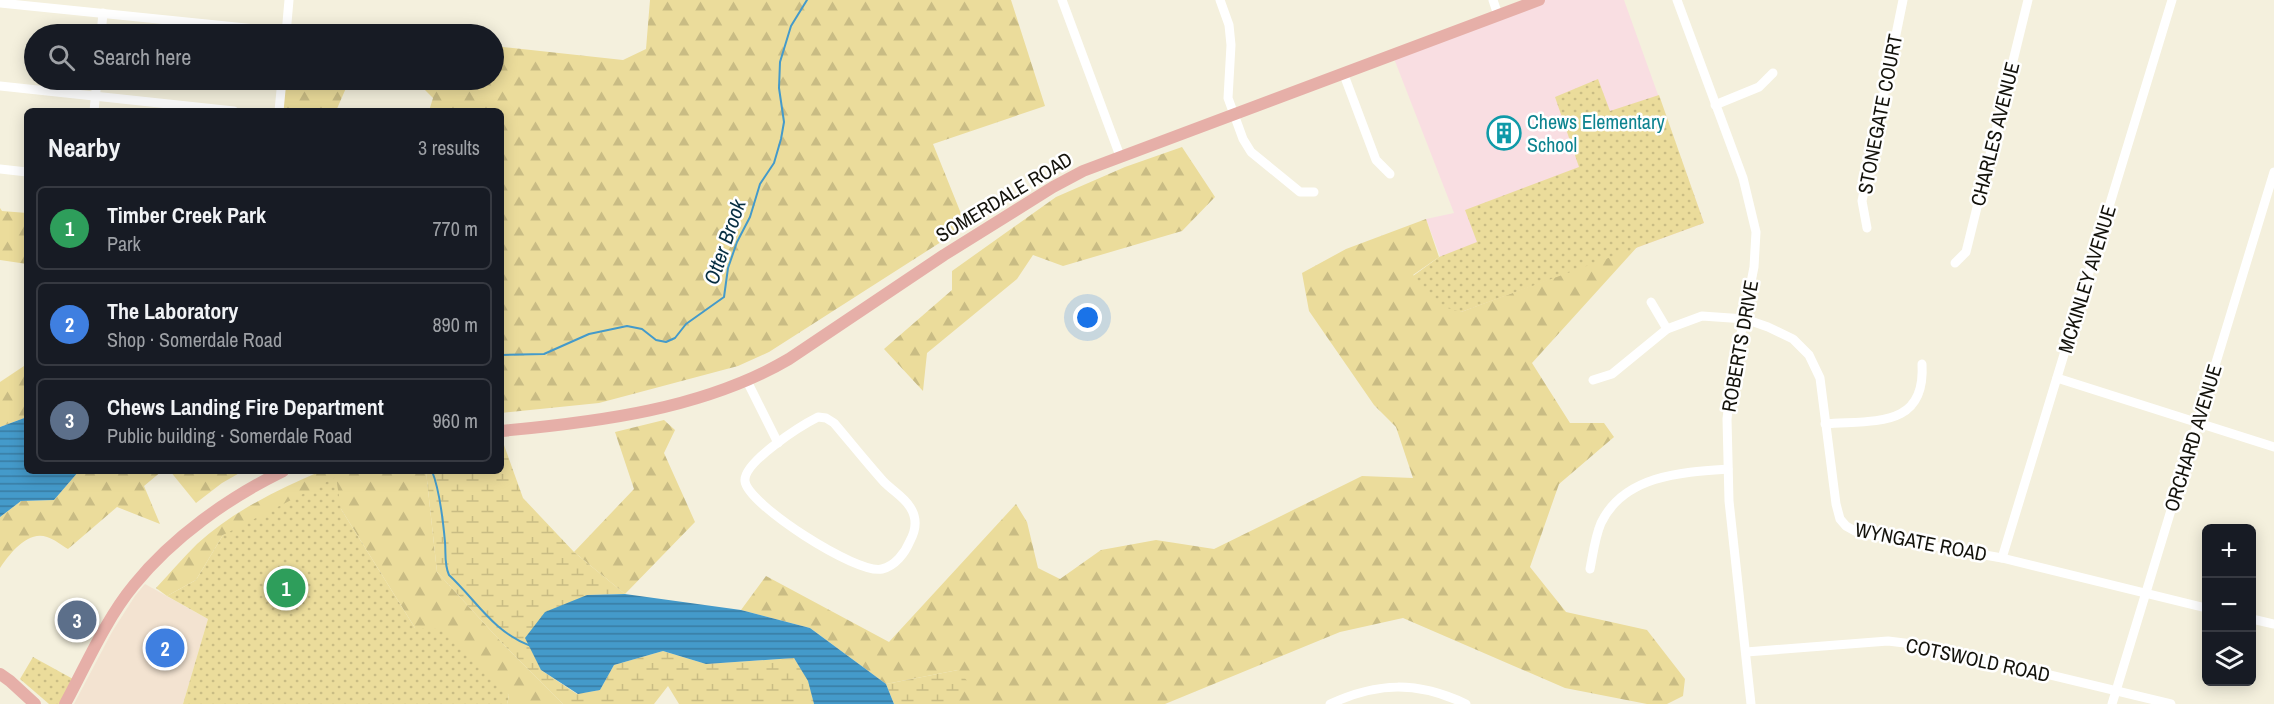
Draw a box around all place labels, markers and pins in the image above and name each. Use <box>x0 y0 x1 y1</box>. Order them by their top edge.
place label: Chews Elementary School <box>1527 108 1665 158</box>
building icon: Chews Elementary School <box>1486 115 1522 151</box>
pin: 1 <box>266 566 306 610</box>
pin: 3 <box>58 598 97 642</box>
pin: 2 <box>146 626 184 670</box>

